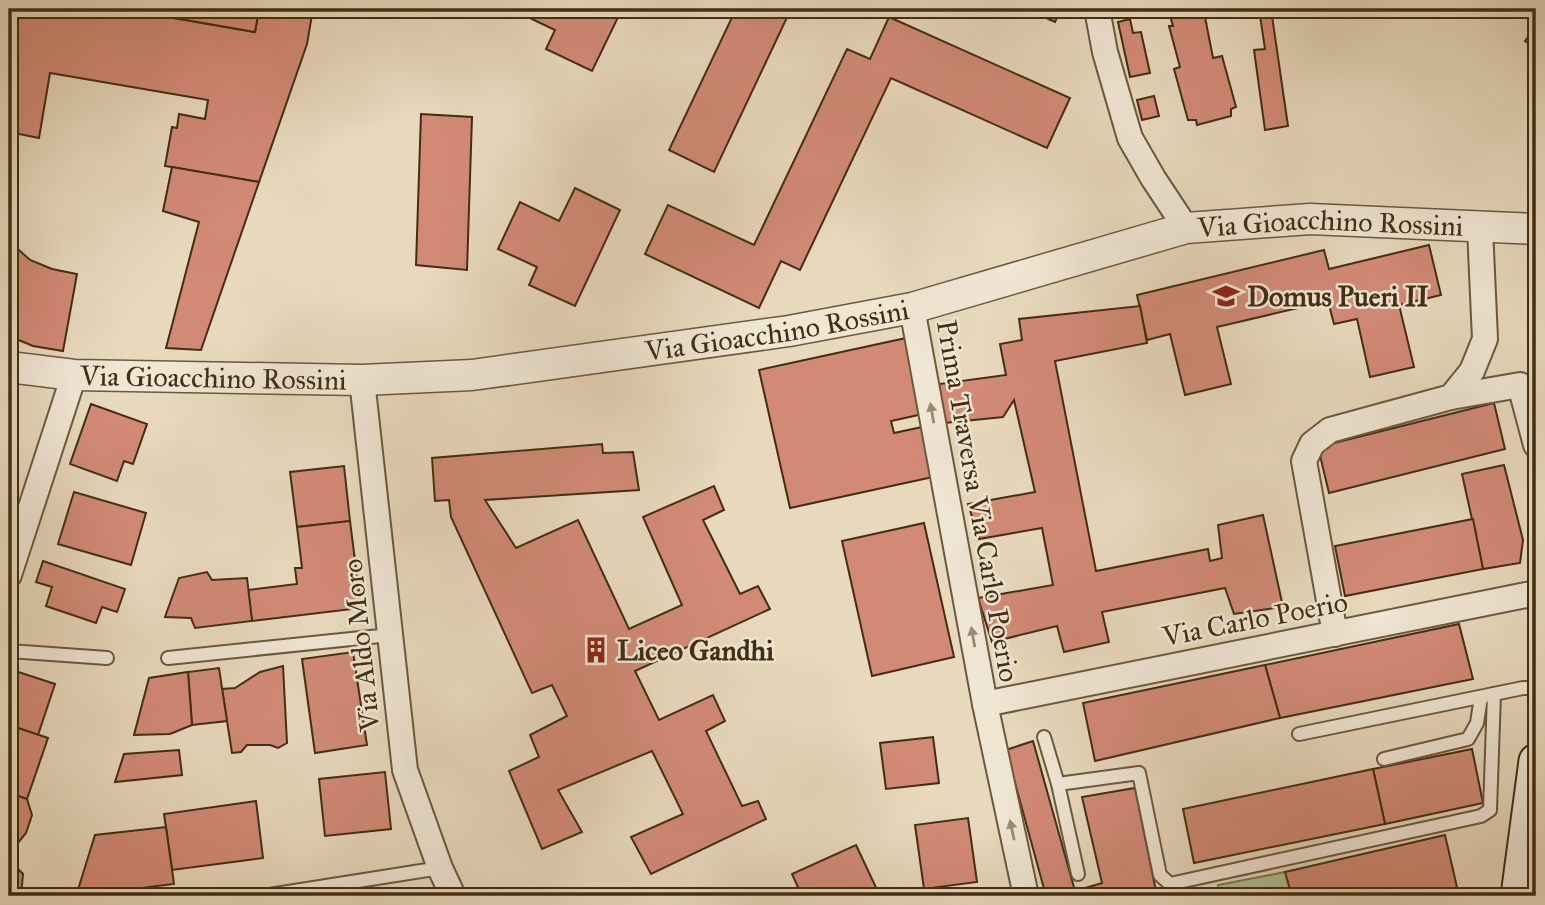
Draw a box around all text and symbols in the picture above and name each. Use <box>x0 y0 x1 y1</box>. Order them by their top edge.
street label: Via Gioacchino Rossini <box>1195 201 1465 245</box>
place label: Domus Pueri II <box>1247 279 1429 314</box>
school or university icon: Domus Pueri II <box>1211 281 1241 311</box>
street label: Via Gioacchino Rossini <box>642 291 912 368</box>
street label: Prima Traversa Via Carlo Poerio <box>929 317 1027 685</box>
street label: Via Gioacchino Rossini <box>79 358 347 397</box>
one-way arrow <box>926 402 937 424</box>
street label: Via Aldo Moro <box>335 557 388 734</box>
street label: Via Carlo Poerio <box>1159 584 1351 654</box>
one-way arrow <box>967 626 978 648</box>
place label: Liceo Gandhi <box>617 633 774 668</box>
building icon: Liceo Gandhi <box>581 635 611 665</box>
one-way arrow <box>1006 818 1017 840</box>

